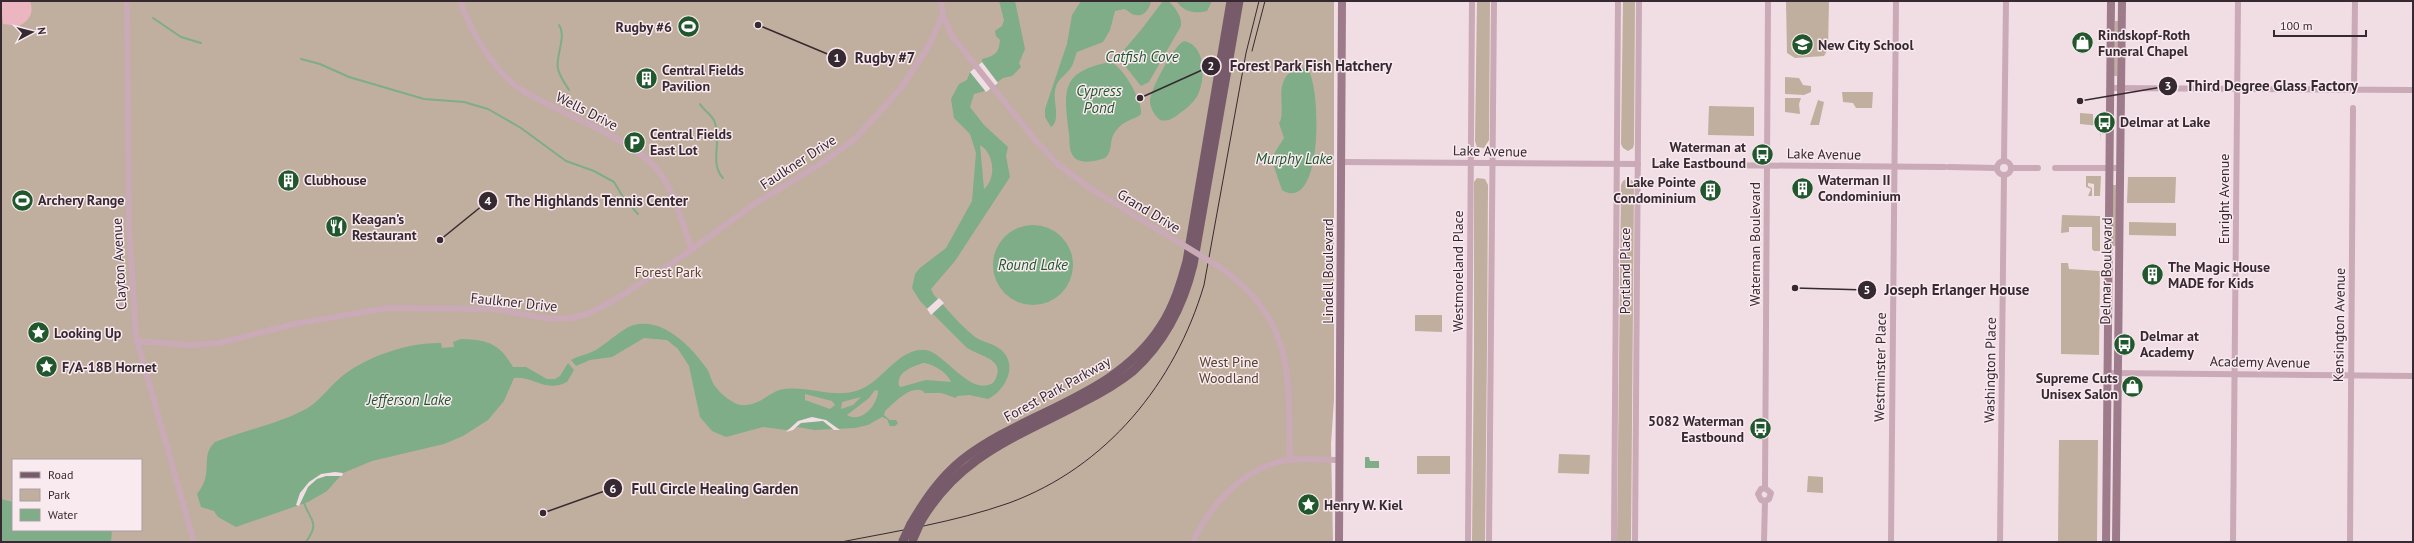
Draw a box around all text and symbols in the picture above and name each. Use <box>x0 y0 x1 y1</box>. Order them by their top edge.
north arrow <box>12 12 52 52</box>
scale bar <box>2274 12 2366 38</box>
sports icon: Rugby #6 <box>675 14 701 40</box>
place label: Rugby #6 <box>616 18 672 36</box>
text: 100 m <box>2280 18 2313 33</box>
text: N <box>35 26 49 35</box>
place label: Rindskopf-Roth Funeral Chapel <box>2098 26 2190 60</box>
shop icon: Rindskopf-Roth Funeral Chapel <box>2070 30 2096 56</box>
school or university icon: New City School <box>1790 32 1816 58</box>
place label: New City School <box>1818 36 1914 54</box>
callout: Rugby #7 <box>827 45 924 72</box>
water label: Catfish Cove <box>1105 47 1179 66</box>
text: Rugby #7 <box>855 48 915 67</box>
text: 1 <box>834 50 840 65</box>
callout: Forest Park Fish Hatchery <box>1201 52 1400 79</box>
text: Forest Park Fish Hatchery <box>1230 56 1393 75</box>
text: 2 <box>1208 58 1214 73</box>
place label: Central Fields Pavilion <box>662 61 744 95</box>
building icon: Central Fields Pavilion <box>634 65 660 91</box>
callout: Third Degree Glass Factory <box>2158 72 2366 99</box>
text: Third Degree Glass Factory <box>2186 76 2359 95</box>
text: 3 <box>2165 78 2171 93</box>
water label: Cypress Pond <box>1076 81 1122 117</box>
street label: Wells Drive <box>553 88 621 134</box>
bus stop icon: Delmar at Lake <box>2091 109 2117 135</box>
place label: Delmar at Lake <box>2120 113 2210 131</box>
place label: Central Fields East Lot <box>650 125 732 159</box>
parking icon: Central Fields East Lot <box>622 129 648 155</box>
street label: Faulkner Drive <box>757 131 839 193</box>
place label: Waterman at Lake Eastbound <box>1652 138 1746 172</box>
street label: Lake Avenue <box>1453 141 1527 161</box>
bus stop icon: Waterman at Lake Eastbound <box>1749 142 1775 168</box>
street label: Lake Avenue <box>1787 144 1861 164</box>
water label: Murphy Lake <box>1255 149 1333 168</box>
street label: Enright Avenue <box>2215 154 2233 244</box>
building icon: Clubhouse <box>276 167 302 193</box>
place label: Clubhouse <box>304 171 367 189</box>
place label: Waterman II Condominium <box>1818 171 1901 205</box>
place label: Lake Pointe Condominium <box>1613 173 1696 207</box>
building icon: Waterman II Condominium <box>1790 175 1816 201</box>
building icon: Lake Pointe Condominium <box>1698 177 1724 203</box>
street label: Waterman Boulevard <box>1746 182 1764 306</box>
street label: Grand Drive <box>1114 185 1184 237</box>
sports icon: Archery Range <box>10 187 36 213</box>
callout: The Highlands Tennis Center <box>478 187 697 214</box>
place label: Archery Range <box>38 191 124 209</box>
text: The Highlands Tennis Center <box>506 191 689 210</box>
text: 4 <box>485 193 492 208</box>
place label: Keagan’s Restaurant <box>352 210 417 244</box>
street label: Westmoreland Place <box>1449 210 1467 332</box>
restaurant icon: Keagan’s Restaurant <box>324 214 350 240</box>
street label: Clayton Avenue <box>108 217 130 311</box>
street label: Delmar Boulevard <box>2096 217 2116 325</box>
street label: Lindell Boulevard <box>1319 218 1337 324</box>
street label: Portland Place <box>1616 228 1634 314</box>
water label: Round Lake <box>998 255 1068 274</box>
place label: The Magic House MADE for Kids <box>2168 258 2270 292</box>
building icon: The Magic House MADE for Kids <box>2139 262 2165 288</box>
park label: Forest Park <box>635 263 702 281</box>
street label: Kensington Avenue <box>2329 268 2349 382</box>
callout: Joseph Erlanger House <box>1857 276 2037 303</box>
text: Joseph Erlanger House <box>1884 280 2030 299</box>
text: 5 <box>1864 282 1870 297</box>
street label: Faulkner Drive <box>470 288 558 316</box>
street label: Westminster Place <box>1870 312 1890 422</box>
street label: Washington Place <box>1980 317 2000 423</box>
place icon: Looking Up <box>25 320 51 346</box>
place label: Looking Up <box>54 324 122 342</box>
place label: Delmar at Academy <box>2140 327 2199 361</box>
bus stop icon: Delmar at Academy <box>2111 331 2137 357</box>
street label: Forest Park Parkway <box>1000 352 1114 426</box>
street label: Academy Avenue <box>2210 352 2310 372</box>
park label: West Pine Woodland <box>1199 353 1259 387</box>
place icon: F/A-18B Hornet <box>33 354 59 380</box>
place label: F/A-18B Hornet <box>62 358 157 376</box>
place label: Supreme Cuts Unisex Salon <box>2036 369 2118 403</box>
shop icon: Supreme Cuts Unisex Salon <box>2120 373 2146 399</box>
water label: Jefferson Lake <box>366 390 451 409</box>
place label: 5082 Waterman Eastbound <box>1648 412 1744 446</box>
bus stop icon: 5082 Waterman Eastbound <box>1747 416 1773 442</box>
legend <box>12 459 142 531</box>
text: Road <box>48 467 73 482</box>
callout: Full Circle Healing Garden <box>603 475 806 502</box>
text: Full Circle Healing Garden <box>632 479 798 498</box>
text: 6 <box>610 481 617 496</box>
text: Park <box>48 487 70 502</box>
place icon: Henry W. Kiel <box>1296 492 1322 518</box>
place label: Henry W. Kiel <box>1324 496 1404 514</box>
text: Water <box>48 507 78 522</box>

